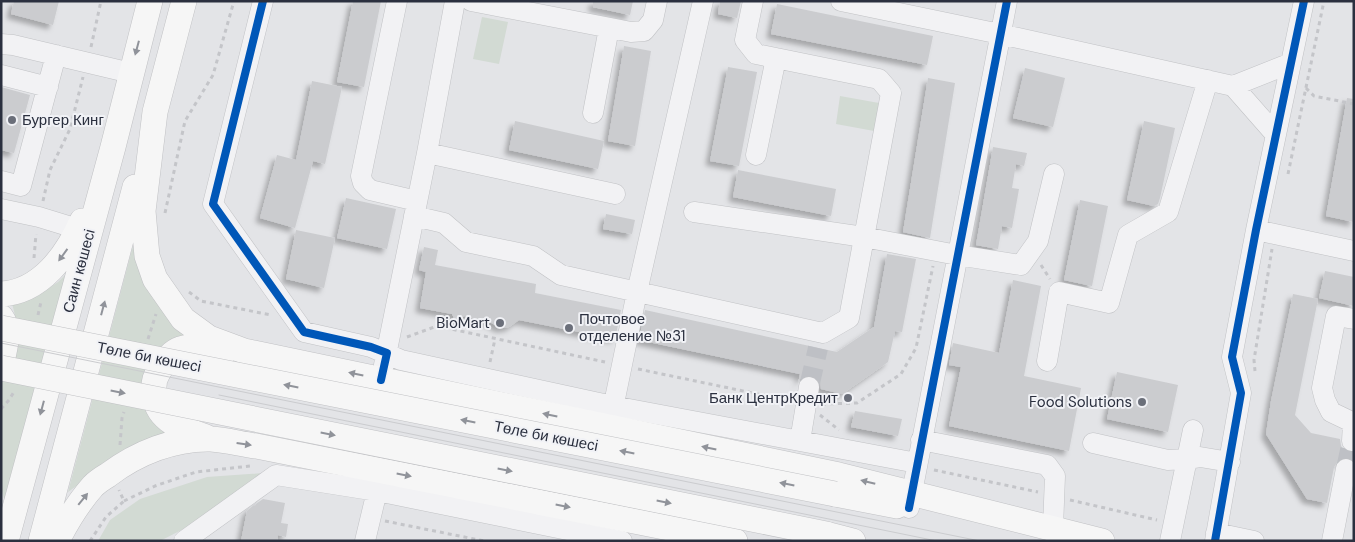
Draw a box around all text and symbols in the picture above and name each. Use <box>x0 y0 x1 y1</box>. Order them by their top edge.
one-way arrow <box>133 41 141 56</box>
place label: Бургер Кинг <box>22 110 104 130</box>
marker: Бургер Кинг <box>6 114 18 126</box>
street label: Саин көшесі <box>58 227 100 315</box>
one-way arrow <box>58 248 68 262</box>
one-way arrow <box>99 300 107 315</box>
place label: Почтовое отделение №31 <box>579 309 685 346</box>
place label: BioMart <box>436 313 490 333</box>
marker: BioMart <box>494 317 506 329</box>
marker: Почтовое отделение №31 <box>563 322 575 334</box>
street label: Төле би көшесі <box>95 337 203 377</box>
one-way arrow <box>348 370 364 378</box>
one-way arrow <box>283 381 299 389</box>
one-way arrow <box>110 388 125 396</box>
place label: Банк ЦентрКредит <box>709 388 838 408</box>
marker: Банк ЦентрКредит <box>842 392 854 404</box>
place label: Food Solutions <box>1029 392 1132 412</box>
marker: Food Solutions <box>1136 396 1148 408</box>
one-way arrow <box>38 401 46 416</box>
one-way arrow <box>542 411 557 419</box>
one-way arrow <box>460 416 476 424</box>
street label: Төле би көшесі <box>492 416 600 456</box>
one-way arrow <box>321 430 336 438</box>
one-way arrow <box>236 440 252 448</box>
one-way arrow <box>701 444 716 452</box>
one-way arrow <box>619 448 635 456</box>
one-way arrow <box>497 466 513 474</box>
one-way arrow <box>396 471 412 479</box>
one-way arrow <box>860 478 875 486</box>
one-way arrow <box>779 480 794 488</box>
one-way arrow <box>77 493 88 506</box>
one-way arrow <box>657 498 673 506</box>
one-way arrow <box>555 502 571 510</box>

